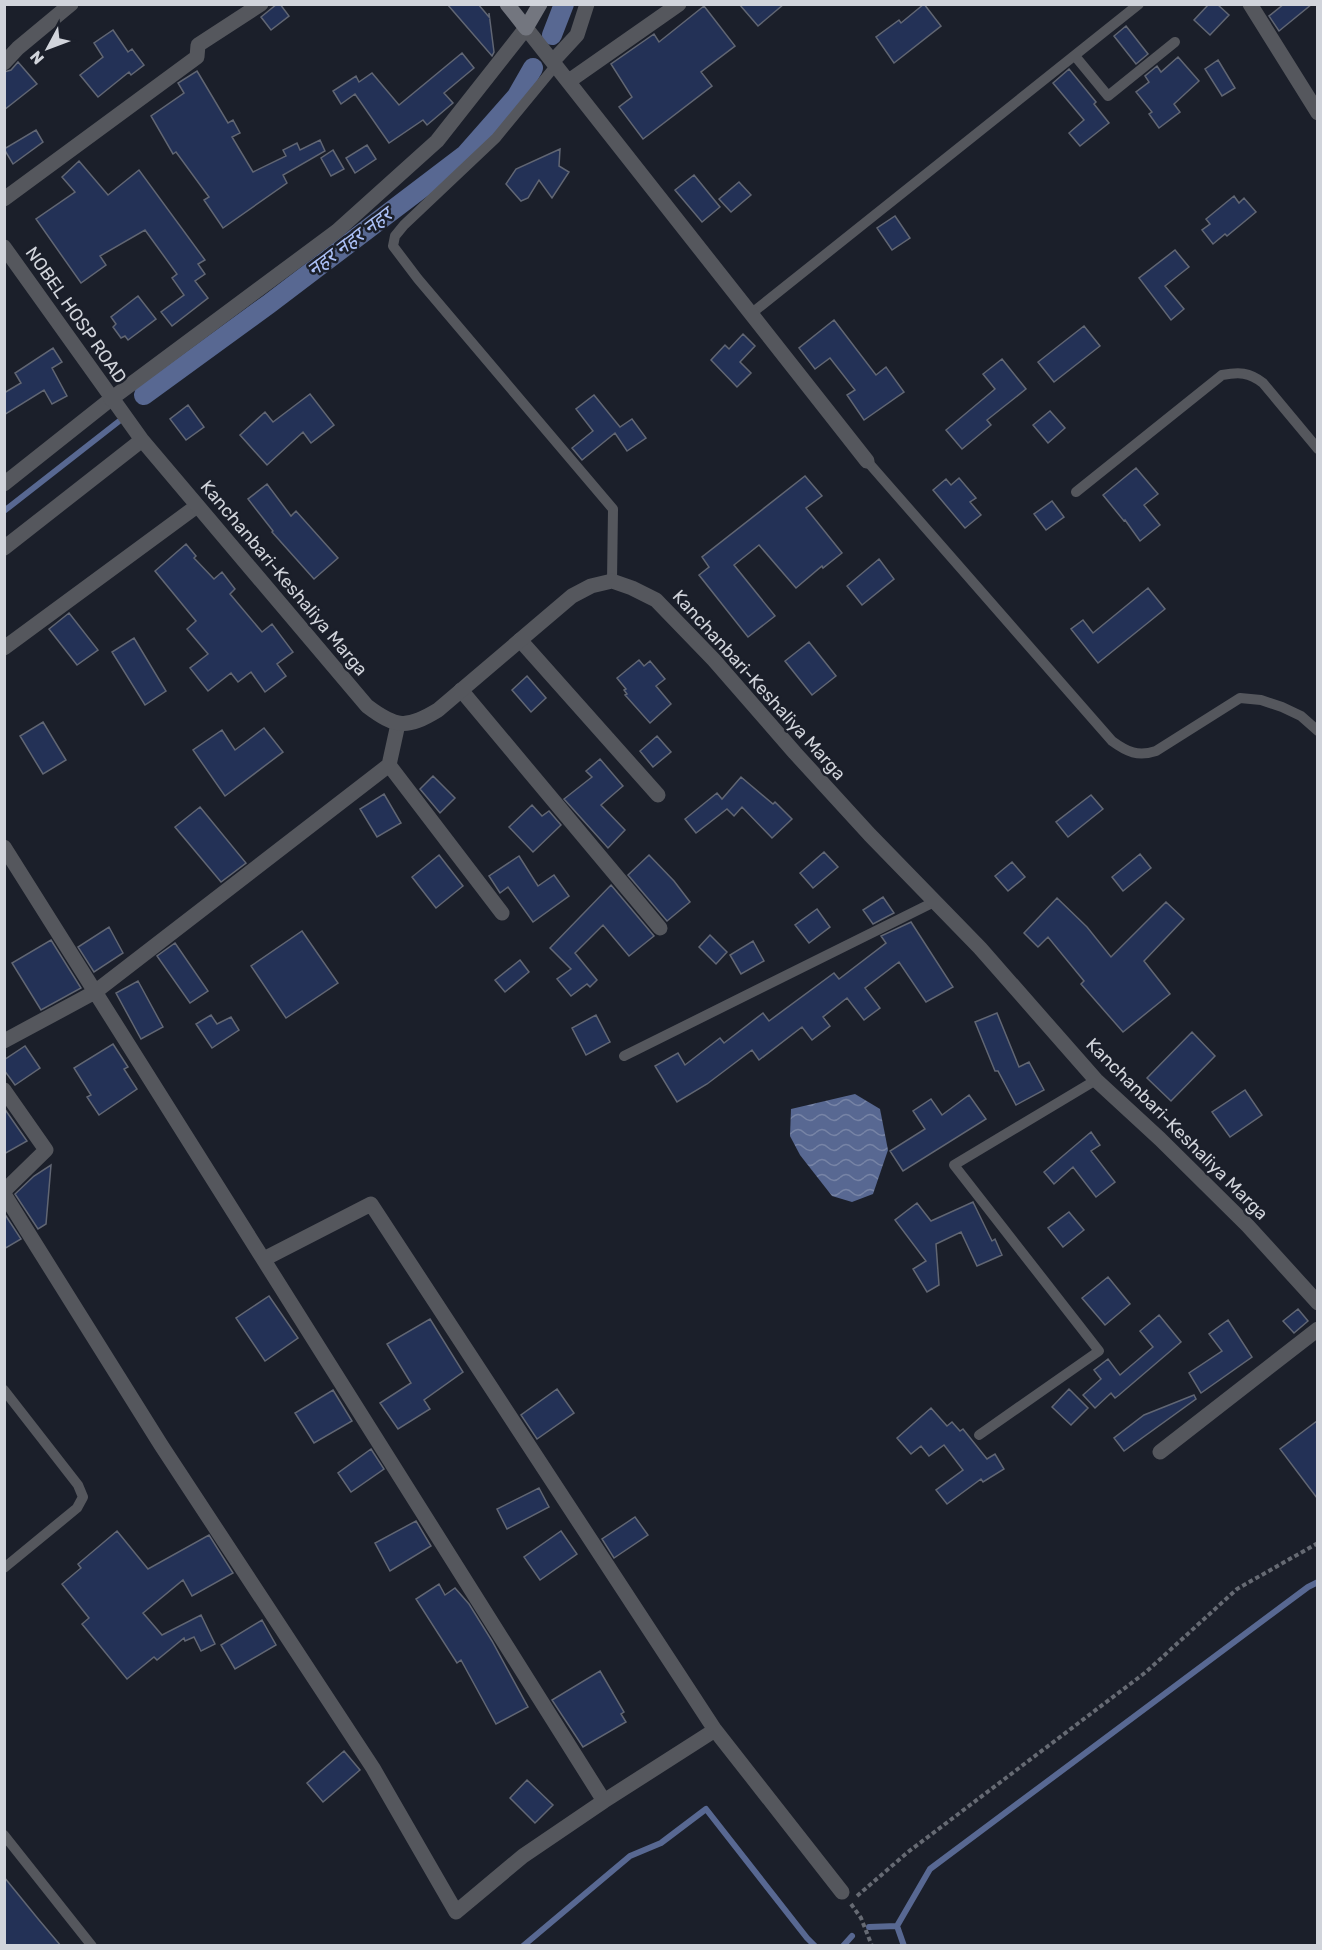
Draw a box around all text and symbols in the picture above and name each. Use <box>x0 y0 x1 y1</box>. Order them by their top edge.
north arrow <box>18 18 78 78</box>
text: N <box>26 47 48 68</box>
water label: नहर नहर नहर <box>302 200 399 282</box>
street label: NOBEL HOSP ROAD <box>21 242 131 388</box>
street label: Kanchanbari-Keshaliya Marga <box>196 476 372 680</box>
street label: Kanchanbari-Keshaliya Marga <box>668 585 850 785</box>
street label: Kanchanbari-Keshaliya Marga <box>1081 1033 1273 1225</box>

